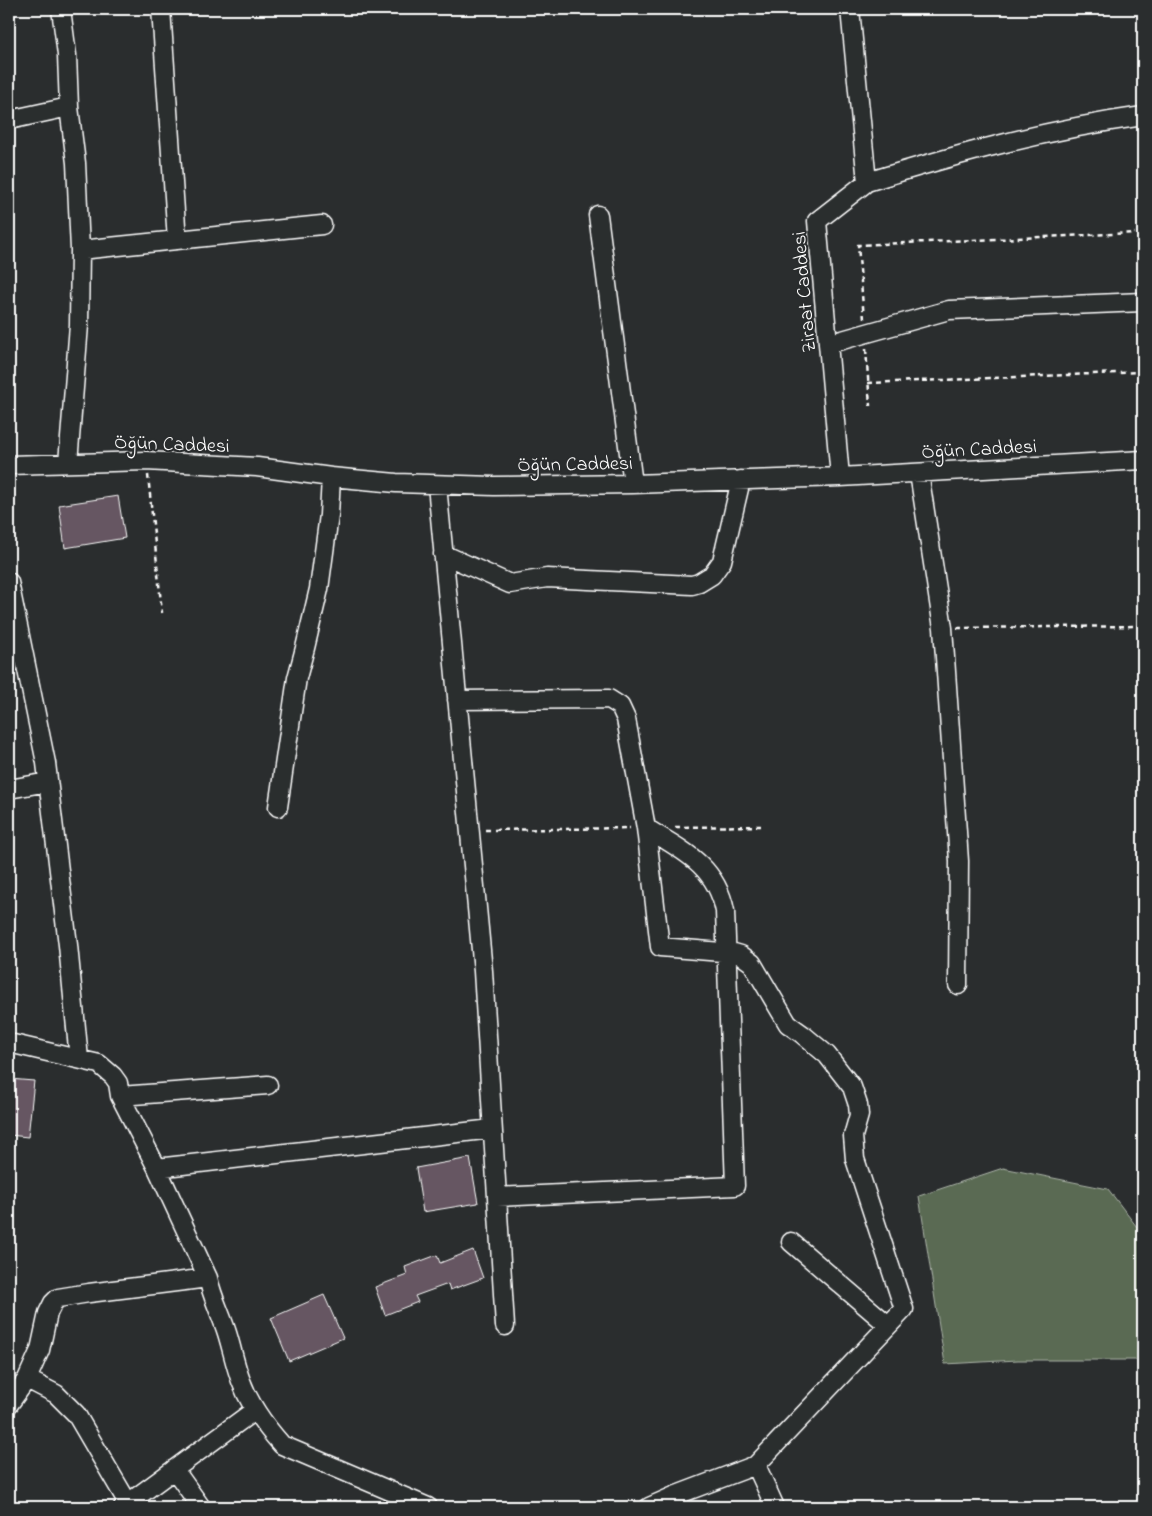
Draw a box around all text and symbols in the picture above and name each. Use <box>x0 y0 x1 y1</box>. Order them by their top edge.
street label: Ziraat Caddesi <box>786 230 825 354</box>
street label: Öğün Caddesi <box>114 429 230 463</box>
street label: Öğün Caddesi <box>921 433 1038 469</box>
street label: Öğün Caddesi <box>517 450 633 482</box>

